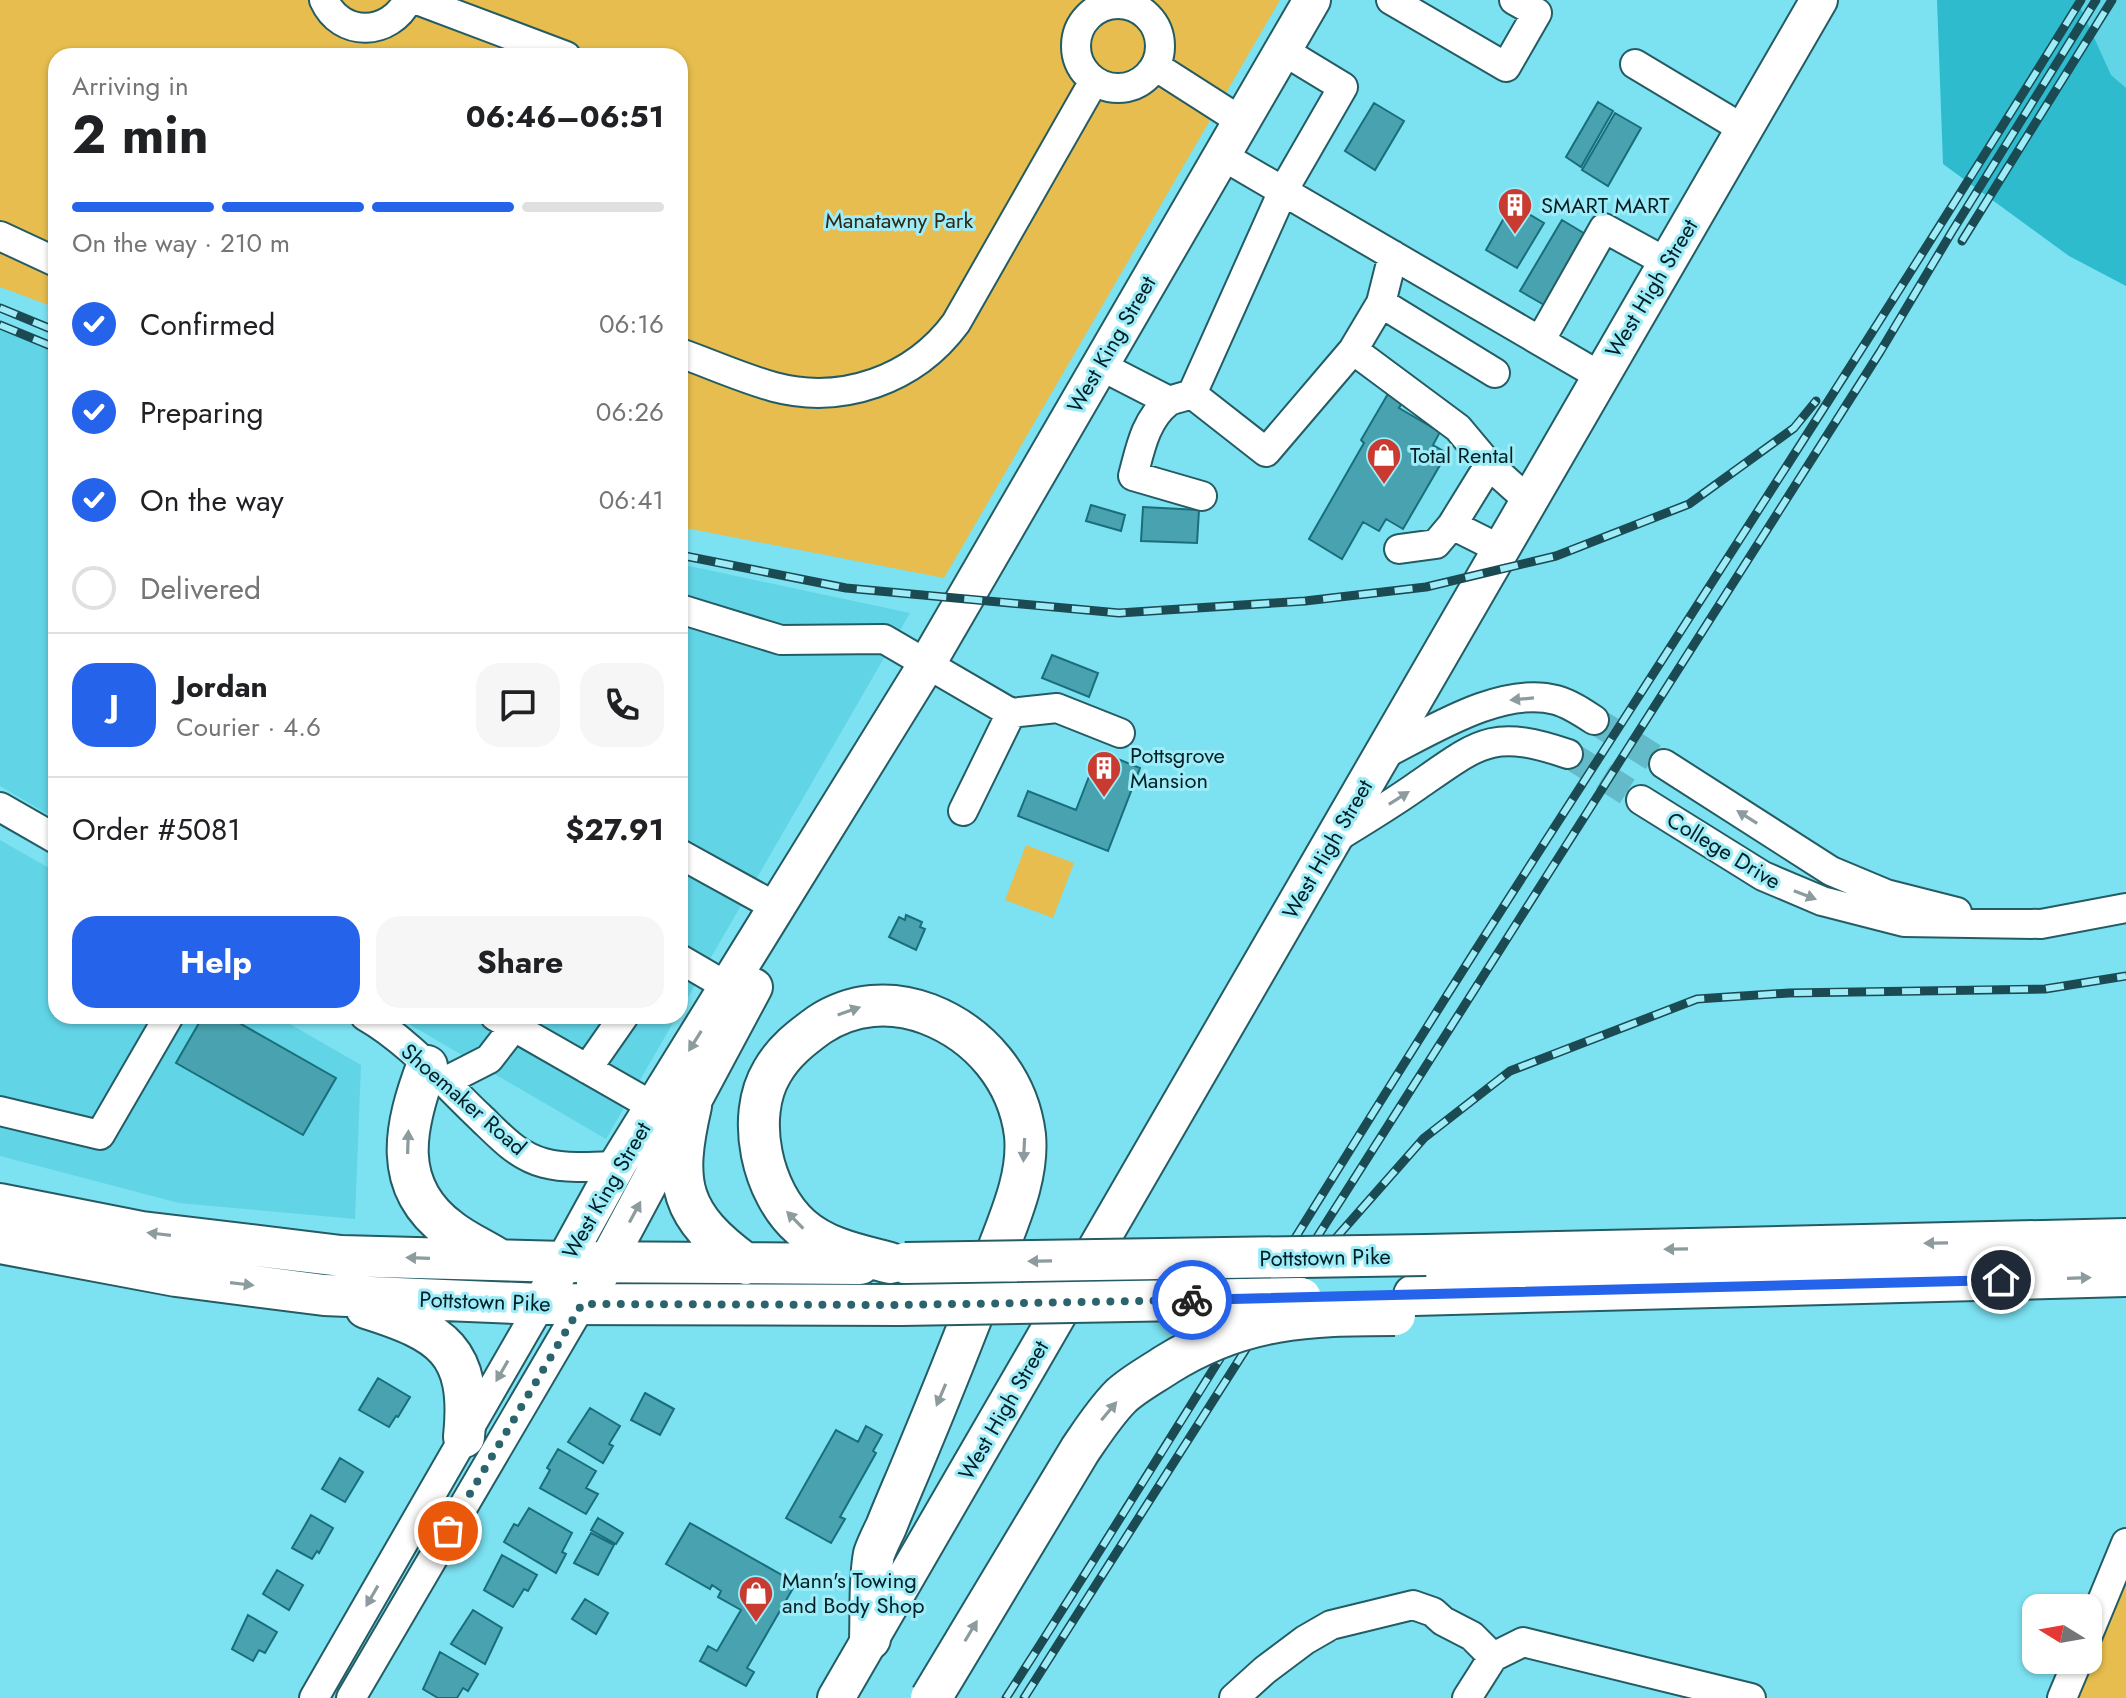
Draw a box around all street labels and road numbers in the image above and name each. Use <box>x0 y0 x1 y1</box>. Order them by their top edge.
street label: West High Street <box>1597 212 1705 363</box>
street label: West King Street <box>1059 269 1164 418</box>
street label: West High Street <box>1274 773 1380 925</box>
street label: College Drive <box>1661 803 1787 897</box>
street label: Shoemaker Road <box>394 1035 534 1163</box>
street label: West King Street <box>554 1115 659 1264</box>
street label: Pottstown Pike <box>1259 1240 1391 1274</box>
street label: Pottstown Pike <box>419 1283 551 1319</box>
street label: West High Street <box>950 1334 1056 1486</box>

